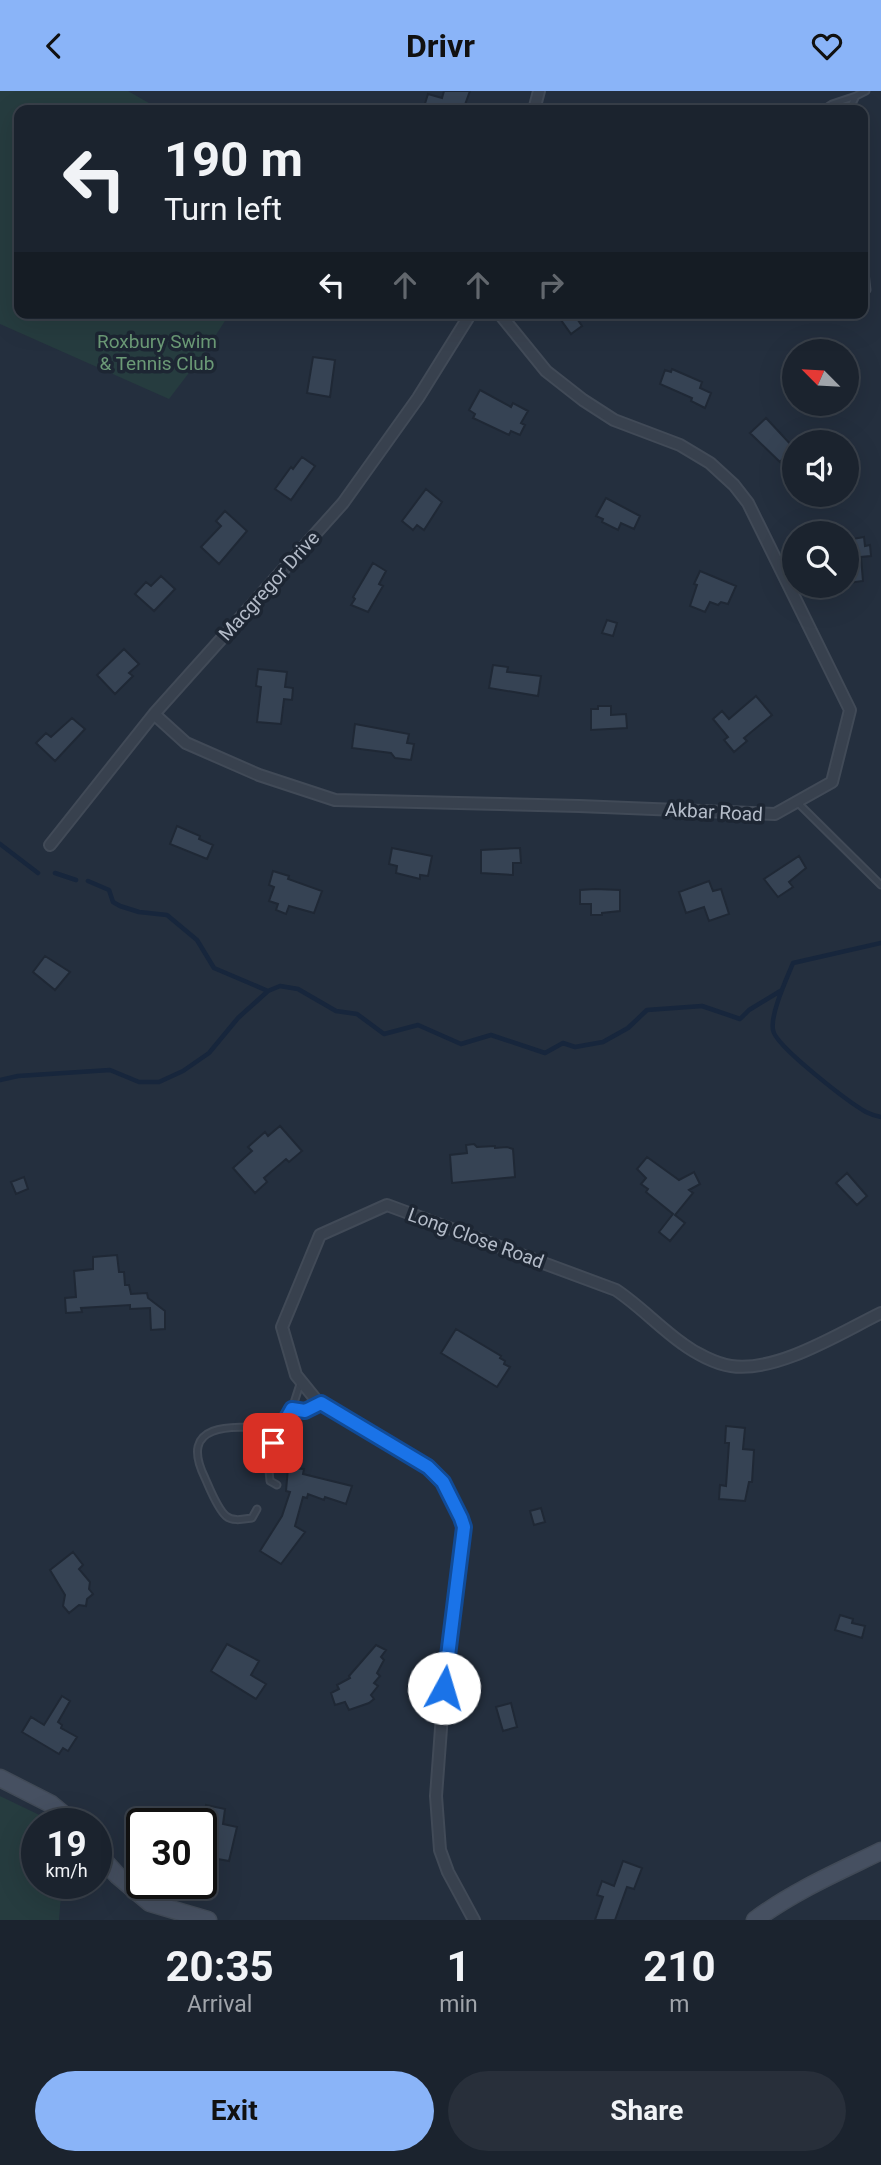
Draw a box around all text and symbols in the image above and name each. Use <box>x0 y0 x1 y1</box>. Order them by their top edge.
icon: back <box>35 27 73 65</box>
text: Drivr <box>406 27 475 65</box>
icon: heart <box>808 27 846 65</box>
text: 190 m <box>164 131 303 188</box>
icon: left <box>49 133 140 224</box>
text: Turn left <box>164 190 282 228</box>
icon: left <box>313 266 351 304</box>
icon: ahead <box>386 266 424 304</box>
icon: ahead <box>459 266 497 304</box>
icon: right <box>532 266 570 304</box>
park label: Roxbury Swim & Tennis Club <box>97 330 217 375</box>
north arrow <box>782 339 859 417</box>
map controls <box>782 339 859 598</box>
button: sound <box>782 430 859 507</box>
button: search <box>782 521 859 598</box>
street label: Macgregor Drive <box>214 527 324 645</box>
street label: Akbar Road <box>665 798 763 826</box>
street label: Long Close Road <box>405 1203 547 1273</box>
pin <box>243 1413 303 1473</box>
icon: arrive <box>254 1424 292 1462</box>
position arrow <box>407 1651 481 1725</box>
speed limit sign: 30 <box>126 1808 217 1899</box>
text: 19 <box>46 1824 87 1865</box>
text: km/h <box>45 1860 88 1881</box>
text: 20:35 <box>166 1942 274 1991</box>
text: 1 <box>446 1942 471 1991</box>
text: 210 <box>643 1942 716 1991</box>
text: Arrival <box>187 1991 252 2018</box>
text: min <box>439 1991 478 2018</box>
text: m <box>669 1991 689 2018</box>
button: Exit <box>35 2071 434 2151</box>
button: Share <box>448 2071 846 2151</box>

